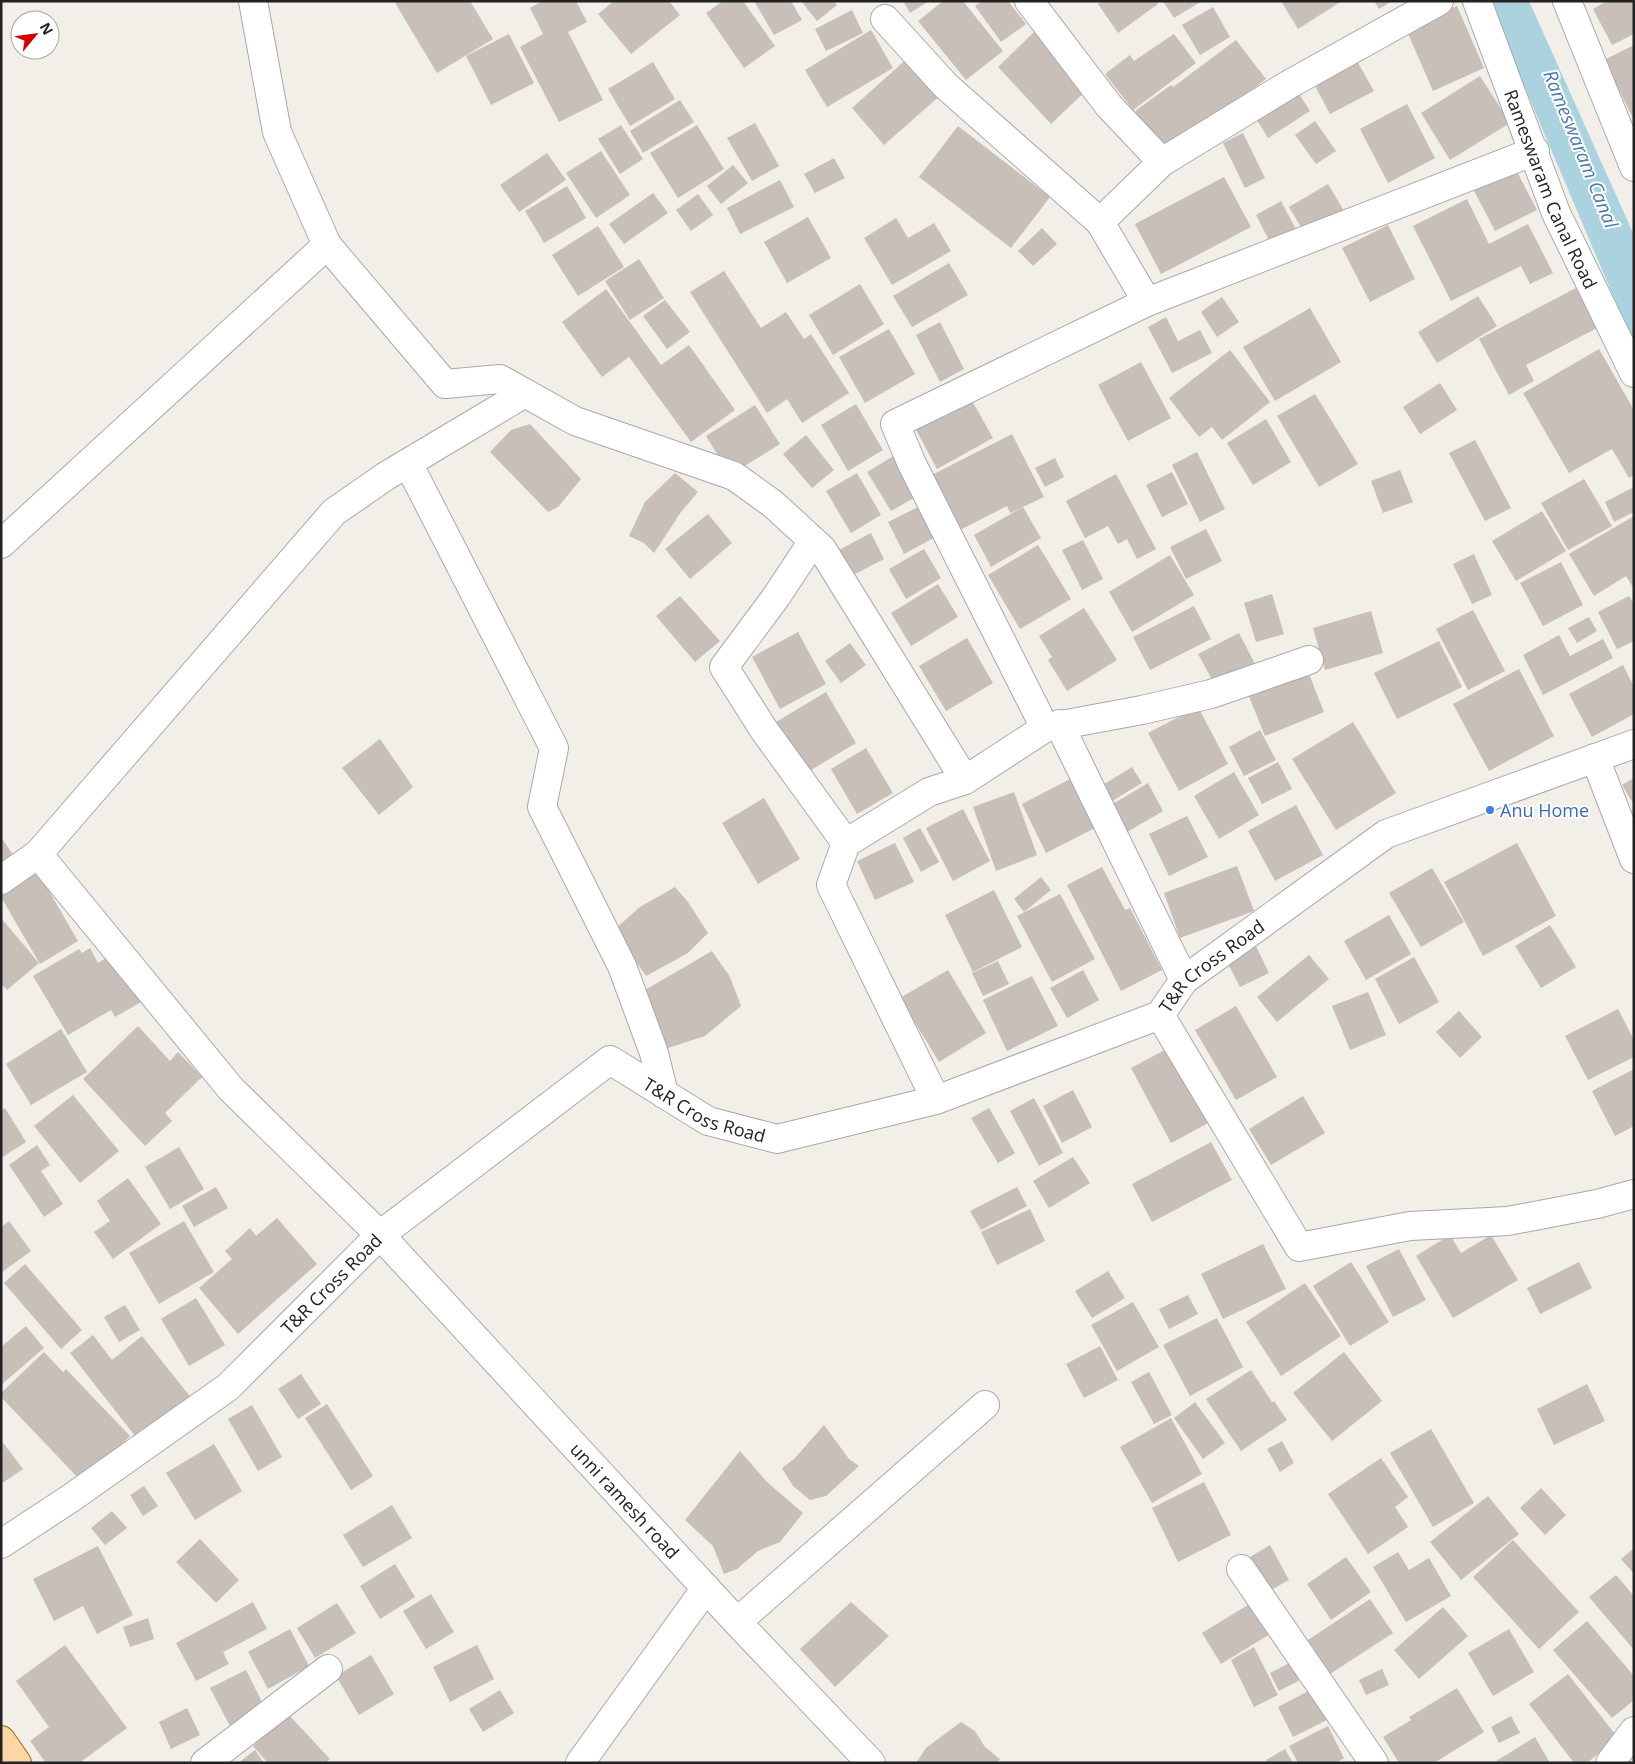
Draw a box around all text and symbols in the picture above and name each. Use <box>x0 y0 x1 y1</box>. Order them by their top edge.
north arrow <box>10 10 60 60</box>
text: N <box>36 19 58 38</box>
water label: Rameswaram Canal <box>1537 66 1625 233</box>
street label: Rameswaram Canal Road <box>1499 86 1603 293</box>
place label: Anu Home <box>1500 798 1589 822</box>
marker: Anu Home <box>1484 804 1496 816</box>
street label: T&R Cross Road <box>1153 914 1269 1017</box>
street label: T&R Cross Road <box>639 1072 768 1148</box>
street label: T&R Cross Road <box>276 1228 387 1339</box>
street label: unni ramesh road <box>565 1437 685 1564</box>

